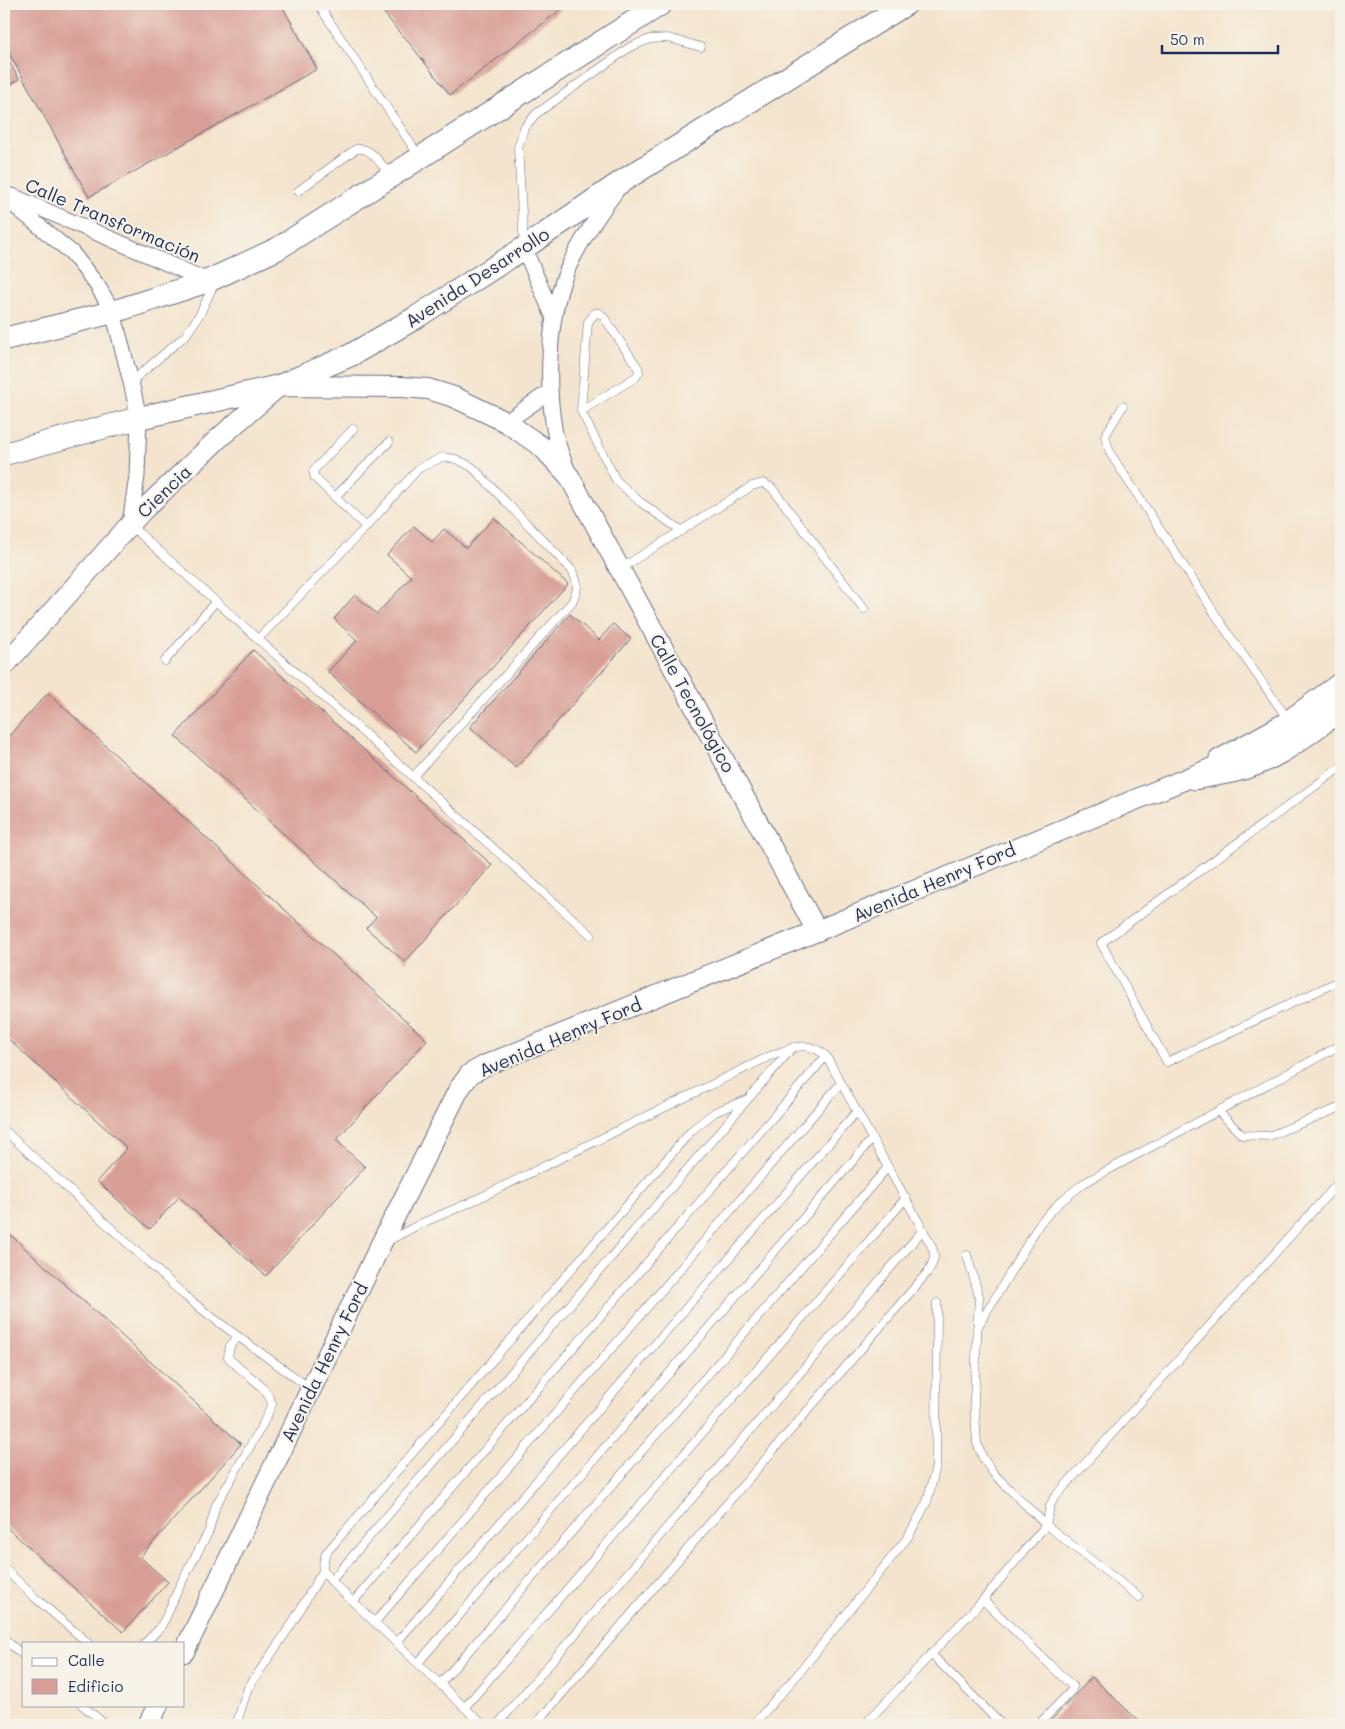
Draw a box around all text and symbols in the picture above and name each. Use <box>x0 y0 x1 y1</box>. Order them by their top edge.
scale bar <box>1162 22 1279 54</box>
text: 50 m <box>1170 29 1205 49</box>
street label: Calle Transformación <box>22 172 204 268</box>
street label: Avenida Desarrollo <box>400 221 554 333</box>
street label: Ciencia <box>132 459 196 523</box>
street label: Calle Tecnológico <box>645 629 741 777</box>
street label: Avenida Henry Ford <box>849 837 1019 927</box>
street label: Avenida Henry Ford <box>475 992 645 1082</box>
street label: Avenida Henry Ford <box>275 1278 373 1446</box>
legend <box>22 1642 185 1706</box>
text: Calle <box>68 1650 105 1670</box>
text: Edificio <box>68 1676 124 1696</box>

